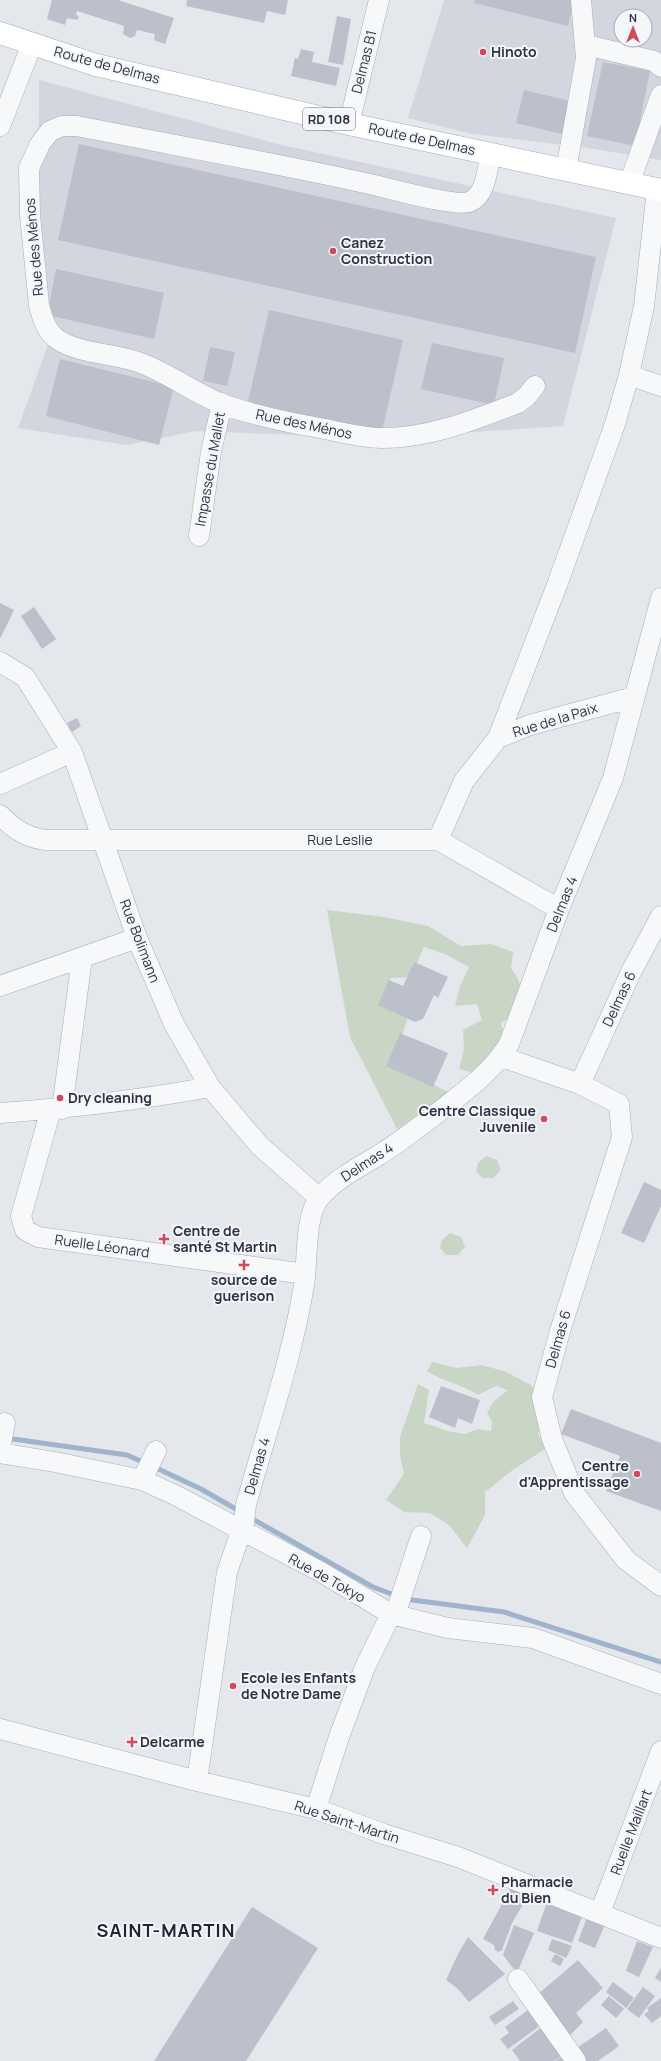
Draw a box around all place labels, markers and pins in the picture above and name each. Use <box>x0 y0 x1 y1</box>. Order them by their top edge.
place label: Hinoto <box>491 42 537 61</box>
marker: Hinoto <box>478 47 488 57</box>
place label: Canez Construction <box>341 233 432 268</box>
marker: Canez Construction <box>328 246 338 256</box>
place label: Dry cleaning <box>68 1088 152 1107</box>
marker: Dry cleaning <box>55 1093 65 1103</box>
place label: Centre Classique Juvenile <box>419 1101 536 1136</box>
marker: Centre Classique Juvenile <box>539 1114 549 1124</box>
place label: Centre de santé St Martin <box>173 1221 277 1256</box>
marker: Centre de santé St Martin <box>158 1233 170 1245</box>
marker: source de guerison <box>239 1260 249 1270</box>
place label: source de guerison <box>211 1270 277 1305</box>
place label: Centre d'Apprentissage <box>519 1456 629 1491</box>
marker: Centre d'Apprentissage <box>632 1469 642 1479</box>
place label: Ecole les Enfants de Notre Dame <box>241 1668 356 1703</box>
marker: Ecole les Enfants de Notre Dame <box>228 1681 238 1691</box>
place label: Delcarme <box>140 1732 205 1751</box>
marker: Delcarme <box>127 1737 137 1747</box>
place label: Pharmacie du Bien <box>501 1872 573 1907</box>
marker: Pharmacie du Bien <box>488 1885 498 1895</box>

